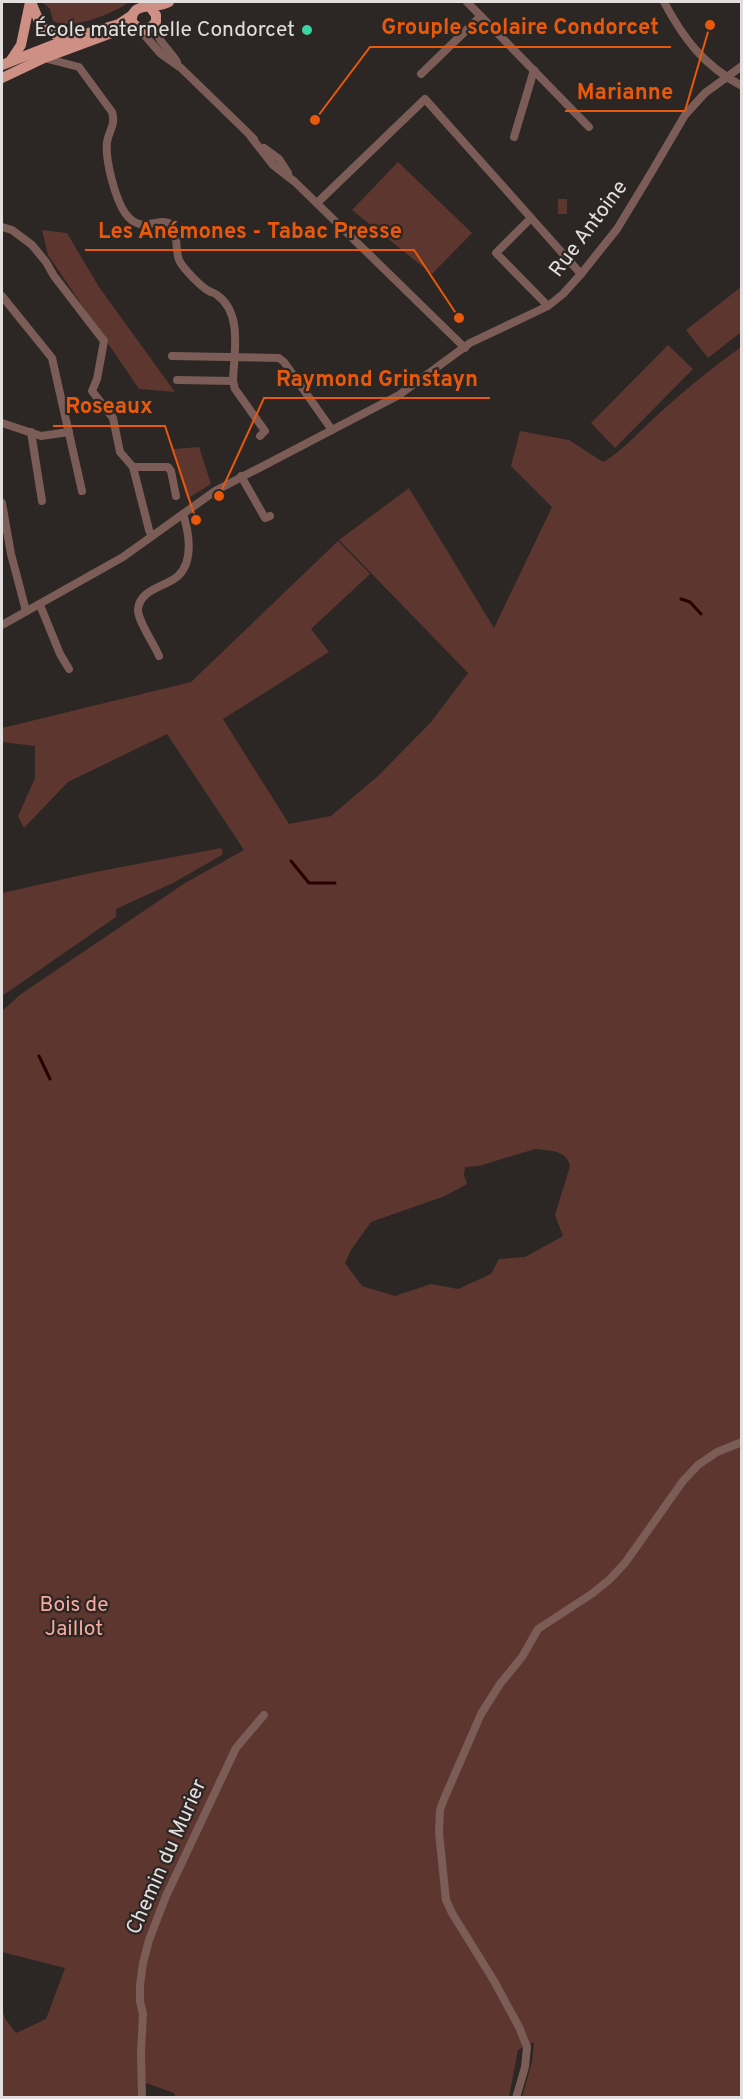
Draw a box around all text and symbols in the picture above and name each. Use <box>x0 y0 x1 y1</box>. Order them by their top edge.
callout: Grouple scolaire Condorcet <box>370 7 671 47</box>
text: Grouple scolaire Condorcet <box>381 15 659 42</box>
place label: École maternelle Condorcet <box>34 16 295 44</box>
marker: École maternelle Condorcet <box>300 23 314 37</box>
callout: Marianne <box>565 71 685 111</box>
text: Marianne <box>577 80 673 107</box>
street label: Rue Antoine <box>544 175 634 283</box>
callout: Les Anémones - Tabac Presse <box>85 210 414 250</box>
text: Les Anémones - Tabac Presse <box>98 219 402 246</box>
callout: Raymond Grinstayn <box>264 358 490 398</box>
text: Raymond Grinstayn <box>276 367 478 394</box>
callout: Roseaux <box>53 386 165 426</box>
text: Roseaux <box>65 394 153 421</box>
park label: Bois de Jaillot <box>40 1592 108 1643</box>
street label: Chemin du Murier <box>121 1775 213 1939</box>

